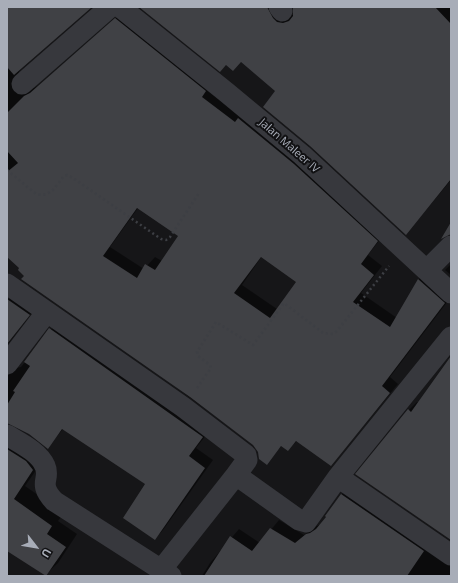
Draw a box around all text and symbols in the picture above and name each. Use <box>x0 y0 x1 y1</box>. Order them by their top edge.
street label: Jalan Maleer IV <box>256 116 322 176</box>
north arrow <box>16 527 56 567</box>
text: U <box>38 546 55 561</box>

